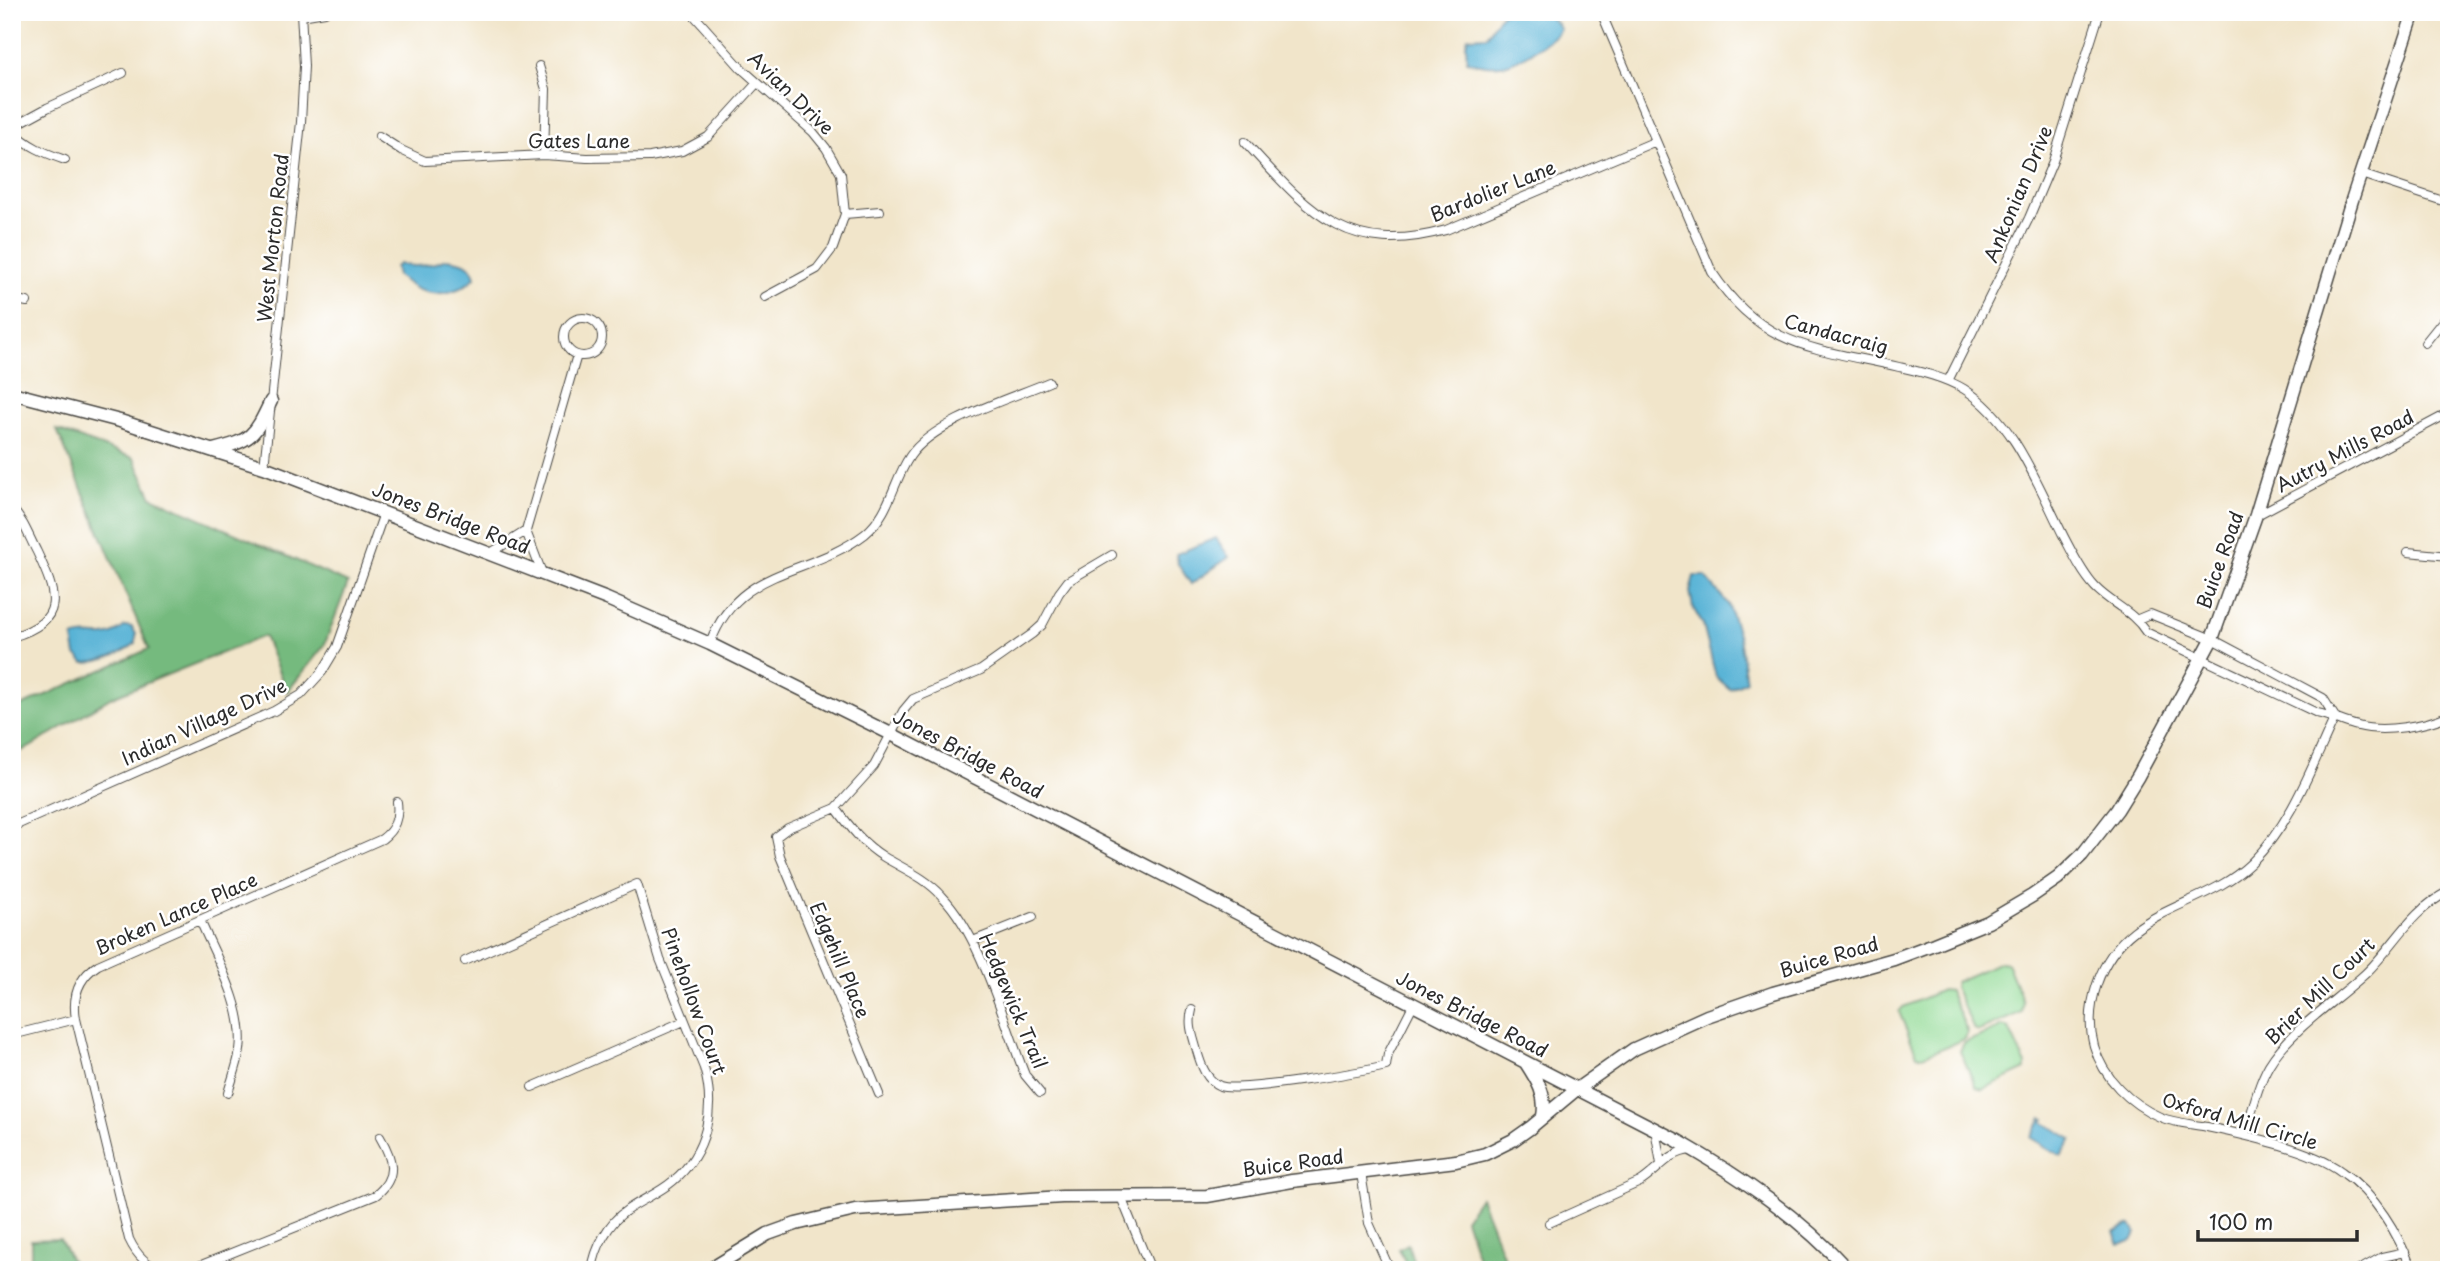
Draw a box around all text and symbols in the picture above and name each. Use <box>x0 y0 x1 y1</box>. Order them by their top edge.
street label: Avian Drive <box>742 44 841 141</box>
street label: Ankonian Drive <box>1976 121 2059 266</box>
street label: Gates Lane <box>528 126 630 154</box>
street label: West Morton Road <box>249 152 295 324</box>
street label: Bardolier Lane <box>1425 152 1560 228</box>
street label: Candacraig <box>1781 306 1891 360</box>
street label: Autry Mills Road <box>2271 402 2418 498</box>
street label: Jones Bridge Road <box>368 474 534 560</box>
street label: Buice Road <box>2188 507 2250 612</box>
street label: Indian Village Drive <box>116 671 291 772</box>
street label: Jones Bridge Road <box>888 702 1049 805</box>
street label: Broken Lance Place <box>90 865 261 962</box>
street label: Edgehill Place <box>804 897 878 1022</box>
street label: Pinehollow Court <box>655 923 735 1078</box>
street label: Hedgewick Trail <box>973 929 1055 1073</box>
street label: Buice Road <box>1776 929 1882 984</box>
street label: Brier Mill Court <box>2258 930 2381 1050</box>
street label: Jones Bridge Road <box>1392 963 1553 1064</box>
street label: Oxford Mill Circle <box>2159 1084 2322 1156</box>
street label: Buice Road <box>1240 1141 1345 1183</box>
scale bar <box>2198 1198 2358 1242</box>
text: 100 m <box>2209 1205 2273 1237</box>

